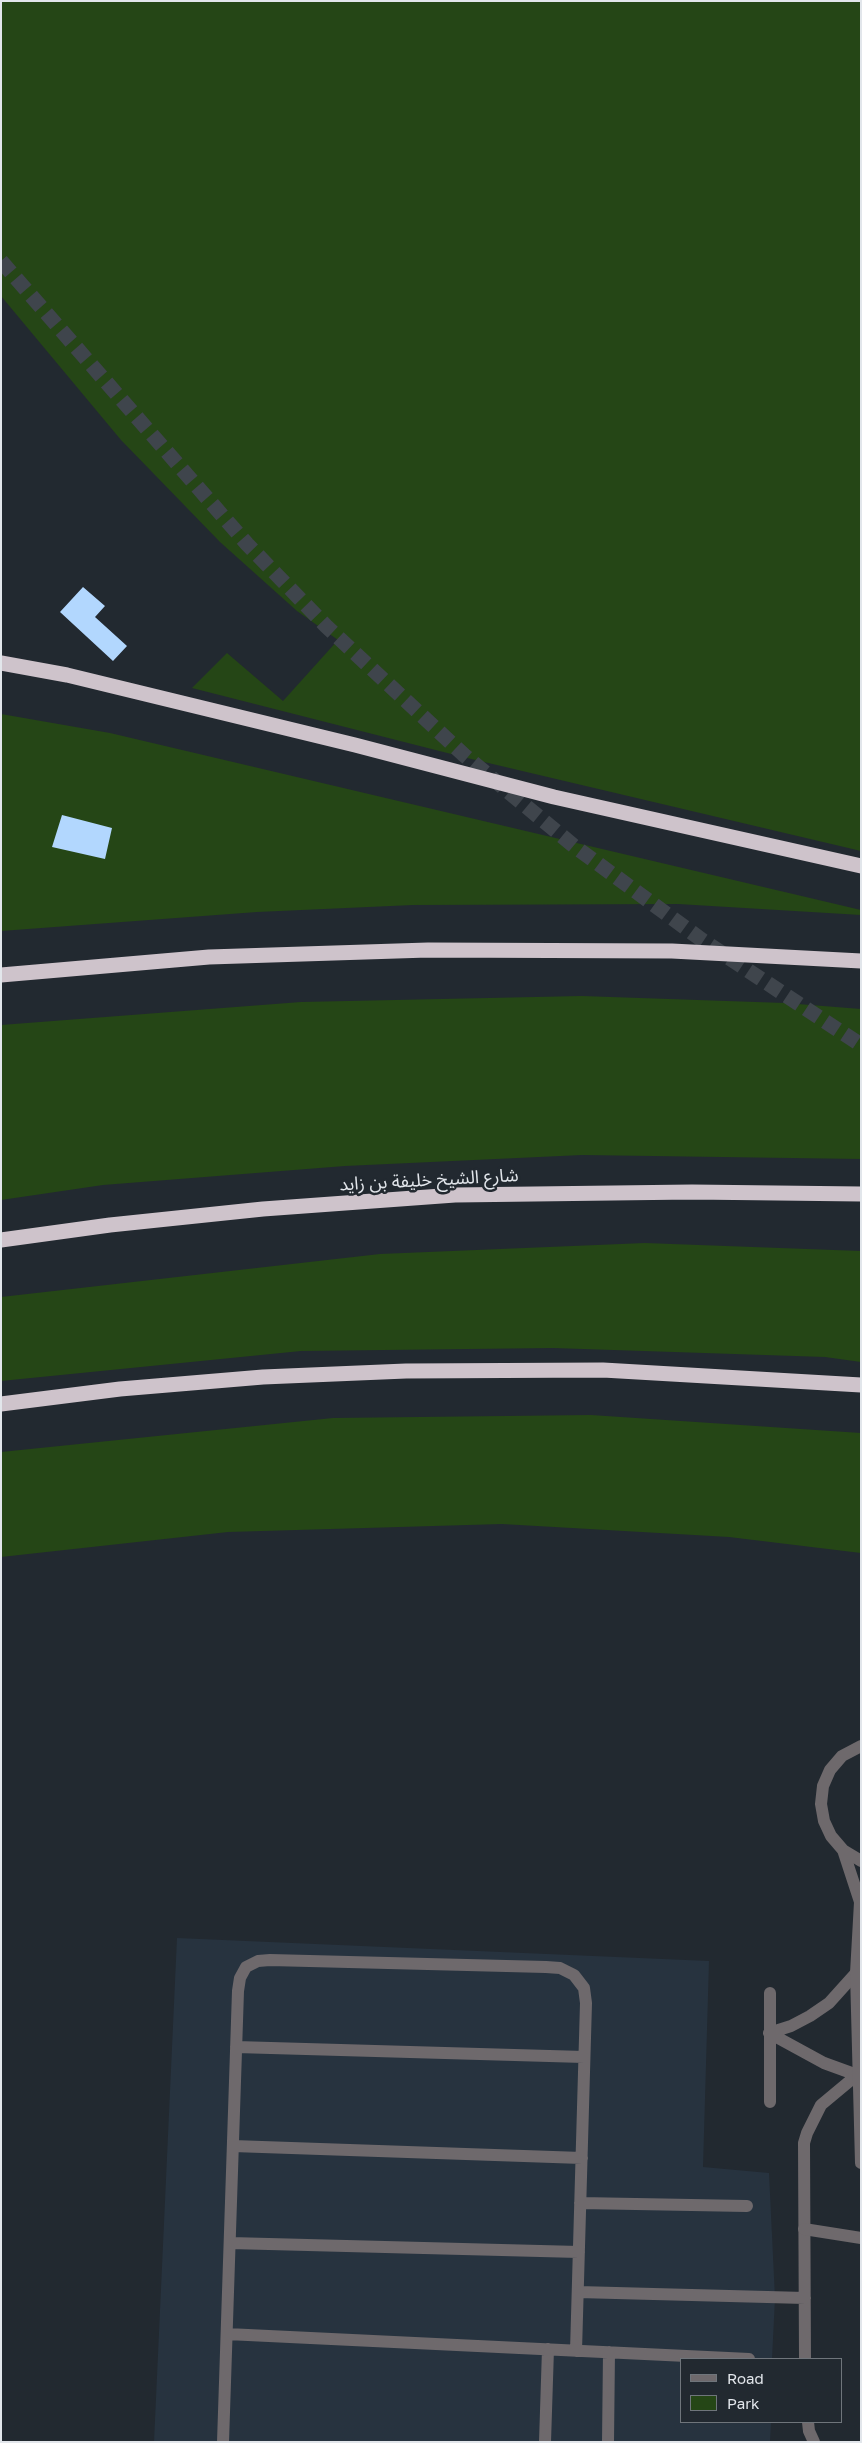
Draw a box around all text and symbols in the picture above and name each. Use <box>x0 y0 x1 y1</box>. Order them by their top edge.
street label: شارع الشيخ خليفة بن زايد <box>339 1165 519 1195</box>
legend <box>680 2358 842 2423</box>
text: Road <box>727 2369 764 2387</box>
text: Park <box>727 2394 759 2412</box>

